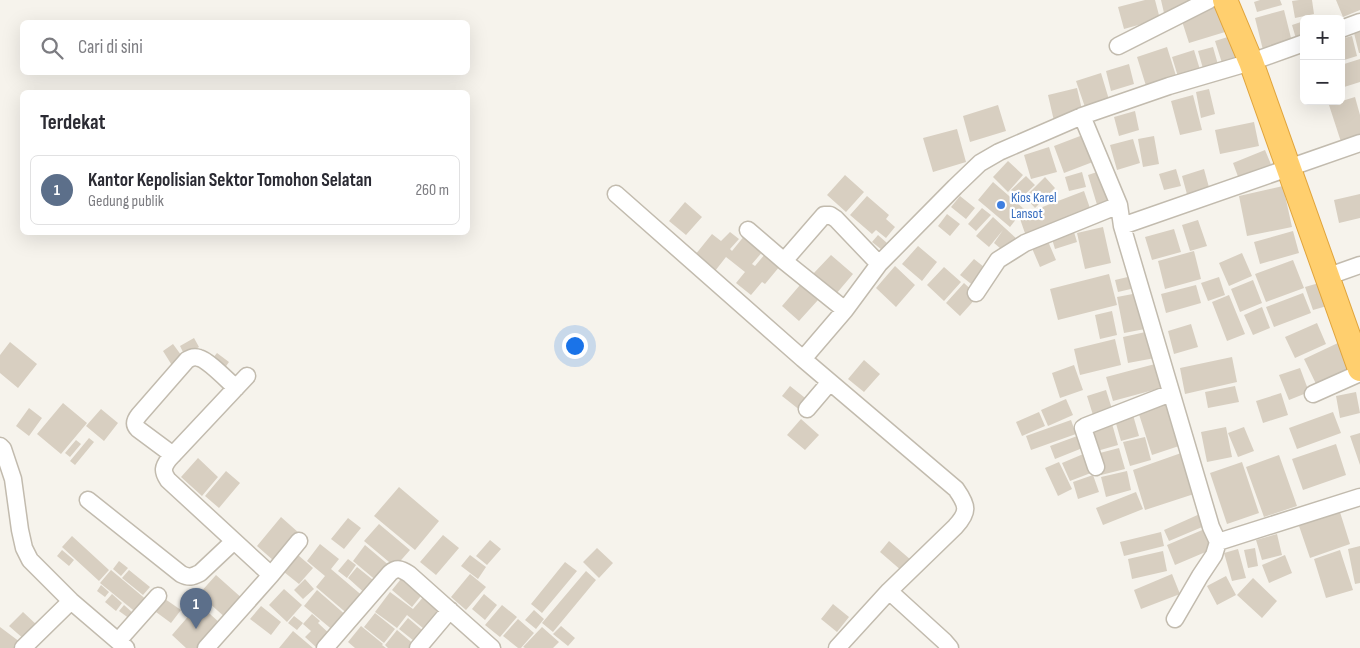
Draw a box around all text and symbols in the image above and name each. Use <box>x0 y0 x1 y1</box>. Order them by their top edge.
map controls <box>1300 15 1345 105</box>
button: + <box>1300 15 1345 60</box>
search box <box>20 20 470 75</box>
icon: search <box>38 34 66 62</box>
text: Cari di sini <box>78 36 143 59</box>
button: − <box>1300 60 1345 105</box>
text: Terdekat <box>40 110 106 135</box>
text: Kantor Kepolisian Sektor Tomohon Selatan <box>88 169 372 192</box>
text: 1 <box>54 181 60 200</box>
text: 260 m <box>415 181 449 200</box>
place label: Kios Karel Lansot <box>1011 189 1057 222</box>
text: Gedung publik <box>88 192 164 211</box>
marker: Kios Karel Lansot <box>995 199 1007 211</box>
your location <box>562 333 588 359</box>
pin: 1 <box>180 588 212 629</box>

